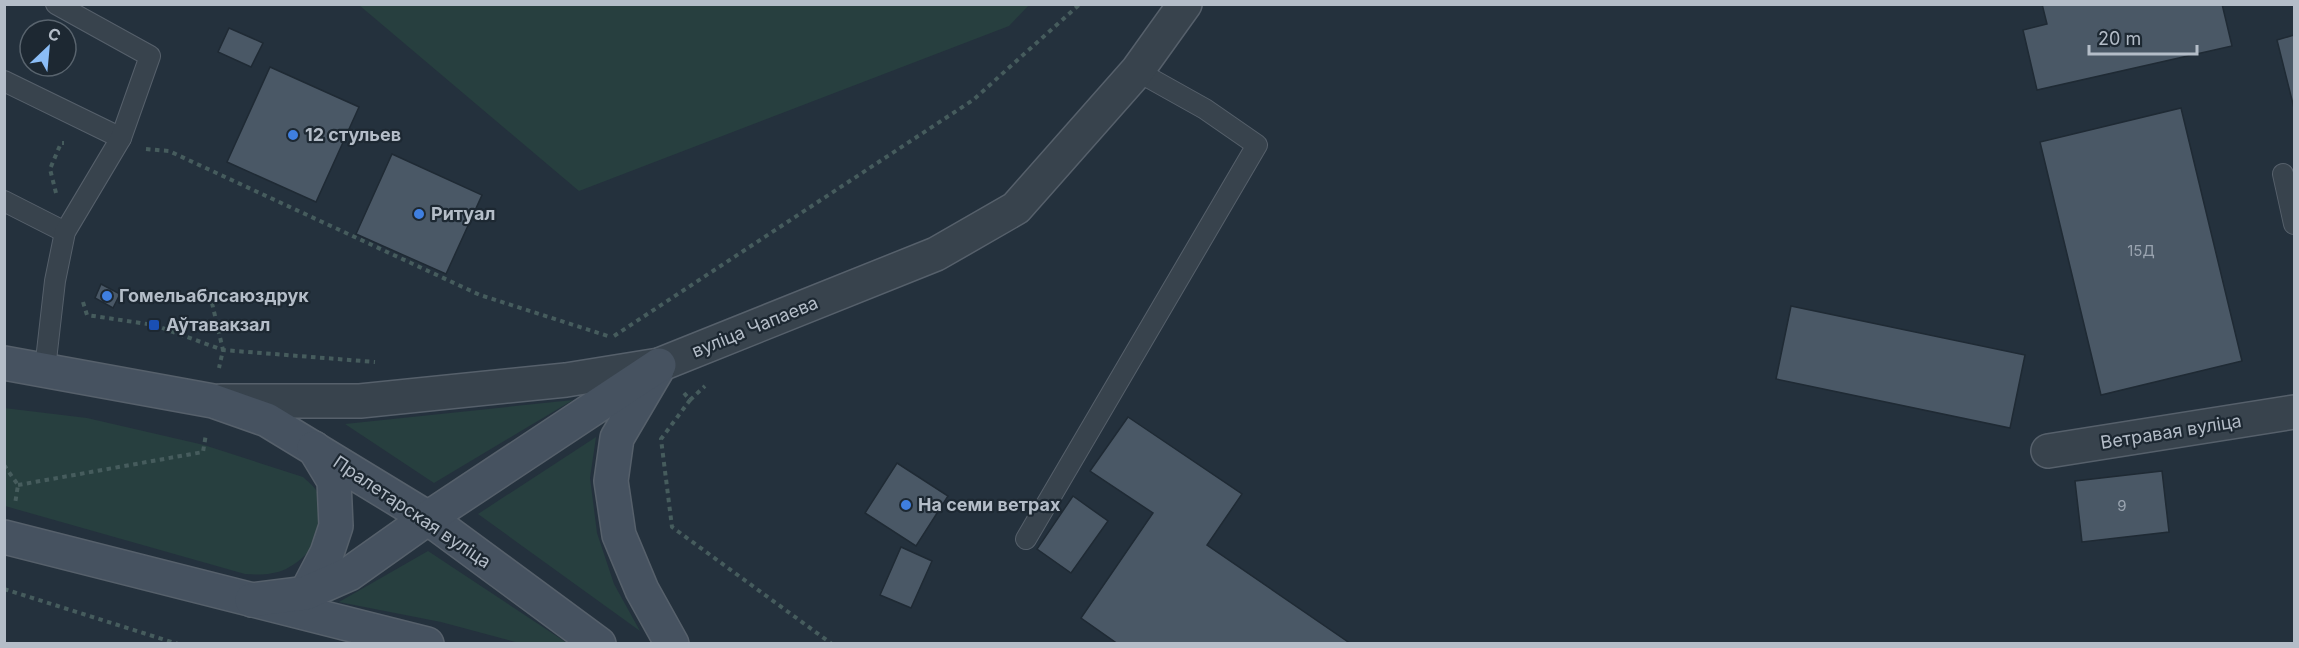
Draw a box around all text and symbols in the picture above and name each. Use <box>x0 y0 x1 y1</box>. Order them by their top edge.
north arrow <box>18 18 78 78</box>
scale bar <box>2089 18 2197 56</box>
text: С <box>45 23 64 46</box>
text: 20 m <box>2098 28 2141 49</box>
place label: 12 стульев <box>305 124 401 145</box>
marker: 12 стульев <box>286 128 300 142</box>
place label: Ритуал <box>431 203 495 224</box>
marker: Ритуал <box>412 207 426 221</box>
house number: 15Д <box>2127 241 2155 260</box>
place label: Гомельаблсаюздрук <box>119 285 309 306</box>
marker: Гомельаблсаюздрук <box>100 289 114 303</box>
street label: вуліца Чапаева <box>689 292 821 361</box>
place label: Аўтавакзал <box>166 314 270 335</box>
marker: Аўтавакзал <box>147 318 161 332</box>
street label: Ветравая вуліца <box>2099 410 2243 453</box>
street label: Пралетарская вуліца <box>330 451 495 572</box>
place label: На семи ветрах <box>918 494 1061 515</box>
house number: 9 <box>2117 496 2127 515</box>
marker: На семи ветрах <box>899 498 913 512</box>

